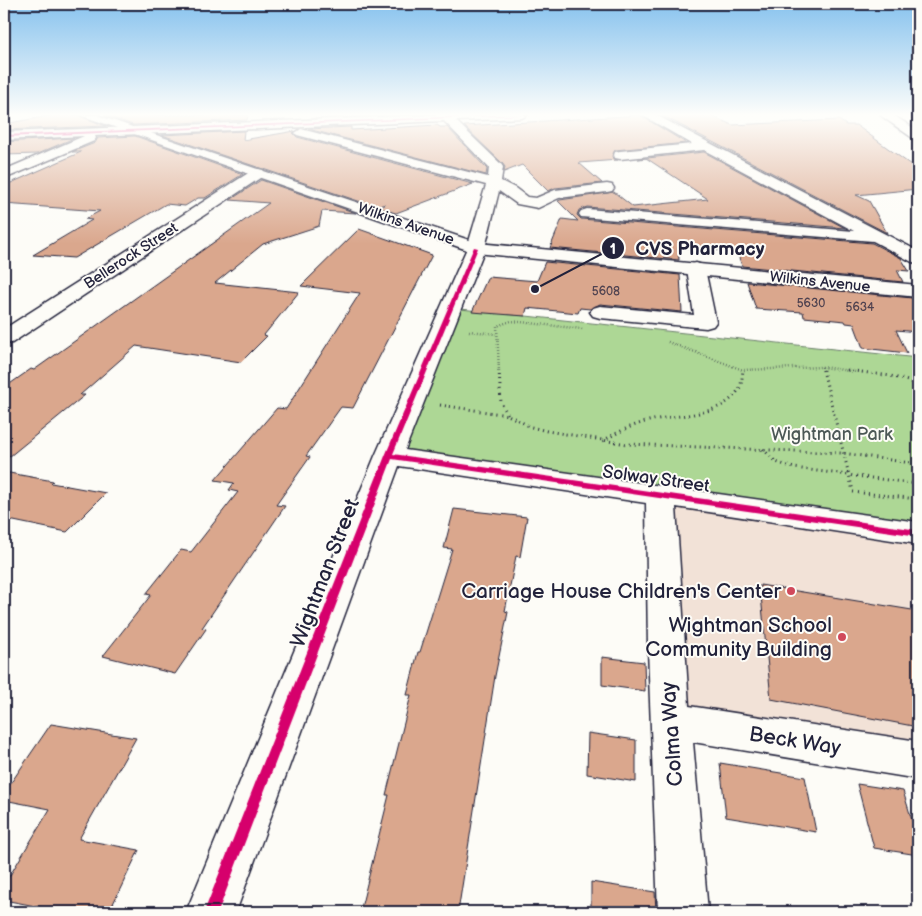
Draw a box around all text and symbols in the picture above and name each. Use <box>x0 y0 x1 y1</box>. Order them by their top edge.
street label: Wilkins Avenue <box>355 199 457 249</box>
street label: Bellerock Street <box>80 218 182 294</box>
callout: CVS Pharmacy <box>601 231 775 265</box>
text: CVS Pharmacy <box>636 238 765 261</box>
text: 1 <box>610 240 616 259</box>
street label: Wilkins Avenue <box>769 267 871 297</box>
house number: 5608 <box>592 284 620 299</box>
house number: 5630 <box>797 296 825 311</box>
house number: 5634 <box>846 300 875 315</box>
park label: Wightman Park <box>771 424 893 445</box>
street label: Solway Street <box>601 461 711 497</box>
street label: Wightman Street <box>285 495 365 651</box>
place label: Carriage House Children's Center <box>461 579 781 604</box>
marker: Carriage House Children's Center <box>785 585 797 597</box>
place label: Wightman School Community Building <box>645 613 832 662</box>
marker: Wightman School Community Building <box>836 631 848 643</box>
street label: Colma Way <box>656 680 688 787</box>
street label: Beck Way <box>747 721 843 761</box>

